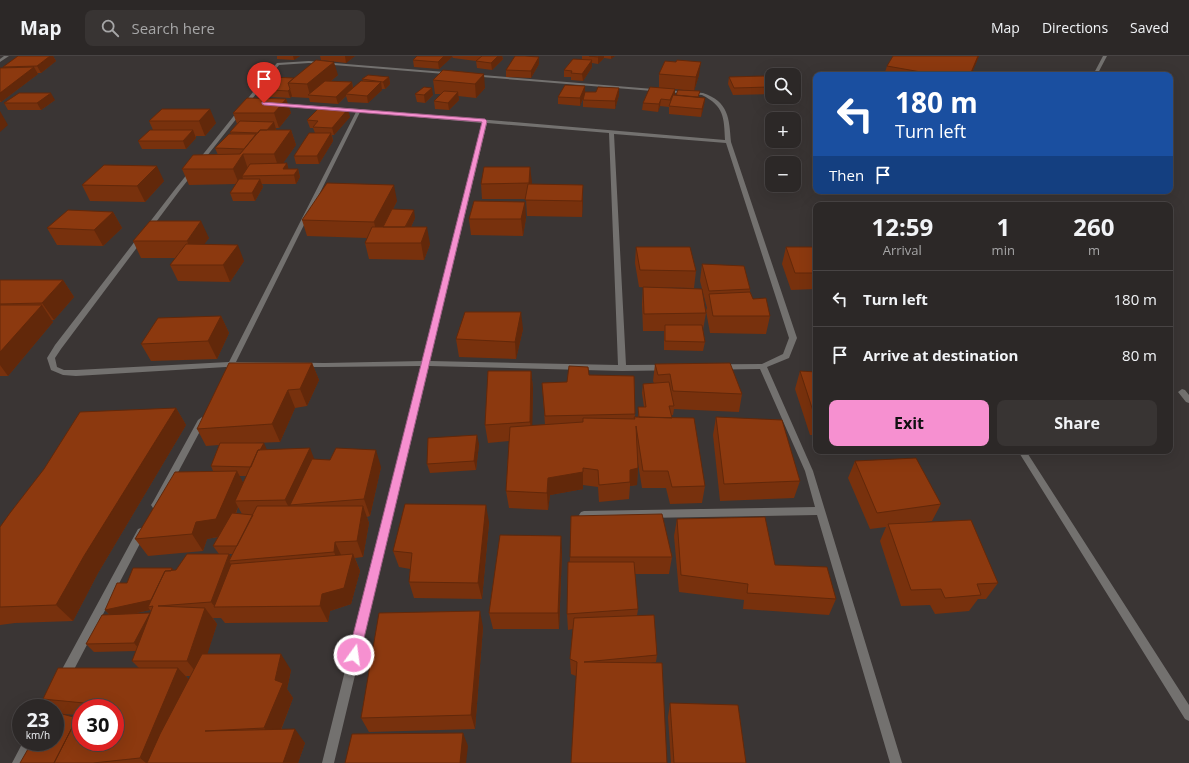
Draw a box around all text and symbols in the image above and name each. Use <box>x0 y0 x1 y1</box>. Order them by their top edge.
search box <box>85 10 365 46</box>
text: Map <box>20 15 61 41</box>
icon: search <box>99 17 121 39</box>
text: Search here <box>131 18 215 38</box>
text: Map <box>991 18 1020 37</box>
text: Directions <box>1042 18 1108 37</box>
text: Saved <box>1130 18 1169 37</box>
pin <box>247 62 281 103</box>
icon: arrive <box>253 68 275 90</box>
map controls <box>765 68 801 192</box>
button: search <box>765 68 801 104</box>
text: 180 m <box>895 83 978 121</box>
icon: left <box>829 88 881 140</box>
button: + <box>765 112 801 148</box>
text: Turn left <box>895 119 966 143</box>
button: − <box>765 156 801 192</box>
icon: arrive <box>872 164 894 186</box>
text: Then <box>829 165 864 185</box>
text: 12:59 <box>871 210 933 243</box>
text: 1 <box>996 210 1010 243</box>
text: 260 <box>1073 210 1115 243</box>
text: Arrival <box>883 241 922 259</box>
text: min <box>992 241 1015 259</box>
text: m <box>1088 241 1100 259</box>
icon: left <box>829 288 851 310</box>
text: Turn left <box>863 289 928 309</box>
text: 180 m <box>1113 289 1157 309</box>
icon: arrive <box>829 344 851 366</box>
text: Arrive at destination <box>863 345 1018 365</box>
text: 80 m <box>1122 345 1157 365</box>
button: Exit <box>829 400 989 446</box>
button: Share <box>997 400 1157 446</box>
position arrow <box>333 634 375 676</box>
speed limit sign: 30 <box>72 699 124 751</box>
text: 23 <box>27 706 49 733</box>
text: km/h <box>26 728 50 742</box>

